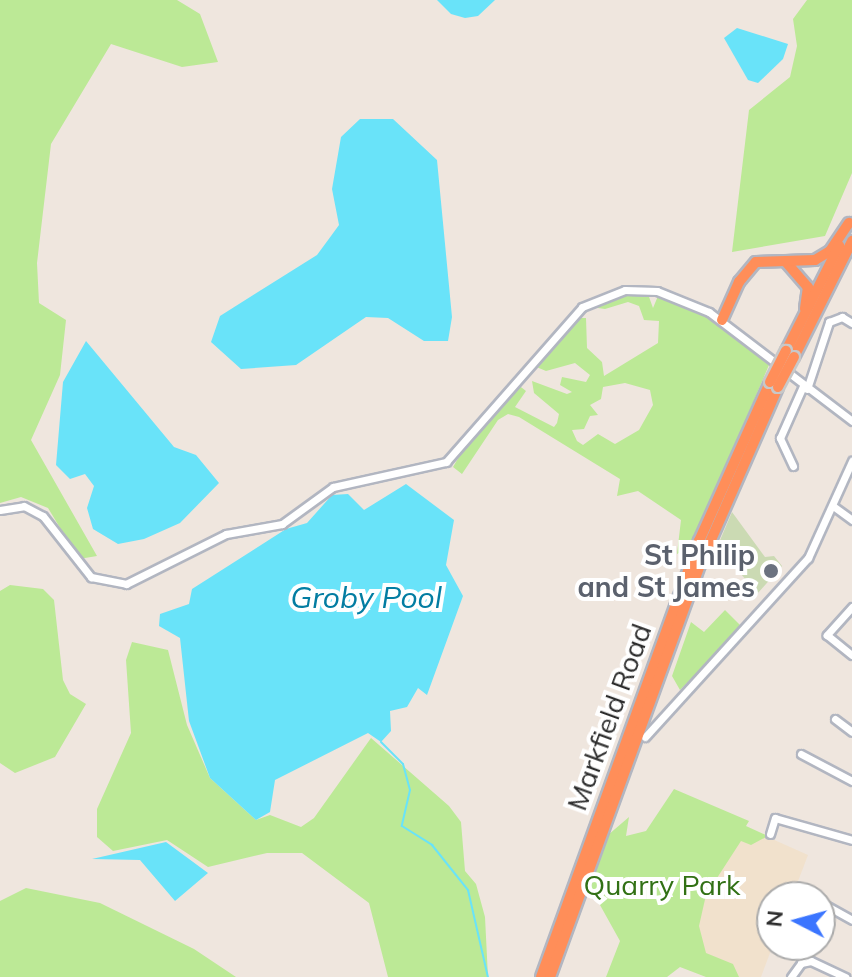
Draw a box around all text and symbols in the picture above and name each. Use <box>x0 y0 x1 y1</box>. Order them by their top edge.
place label: St Philip and St James <box>577 538 755 604</box>
marker: St Philip and St James <box>762 562 780 580</box>
water label: Groby Pool <box>290 579 442 615</box>
street label: Markfield Road <box>560 619 658 815</box>
park label: Quarry Park <box>584 868 740 902</box>
north arrow <box>756 881 836 961</box>
text: N <box>759 909 789 928</box>

